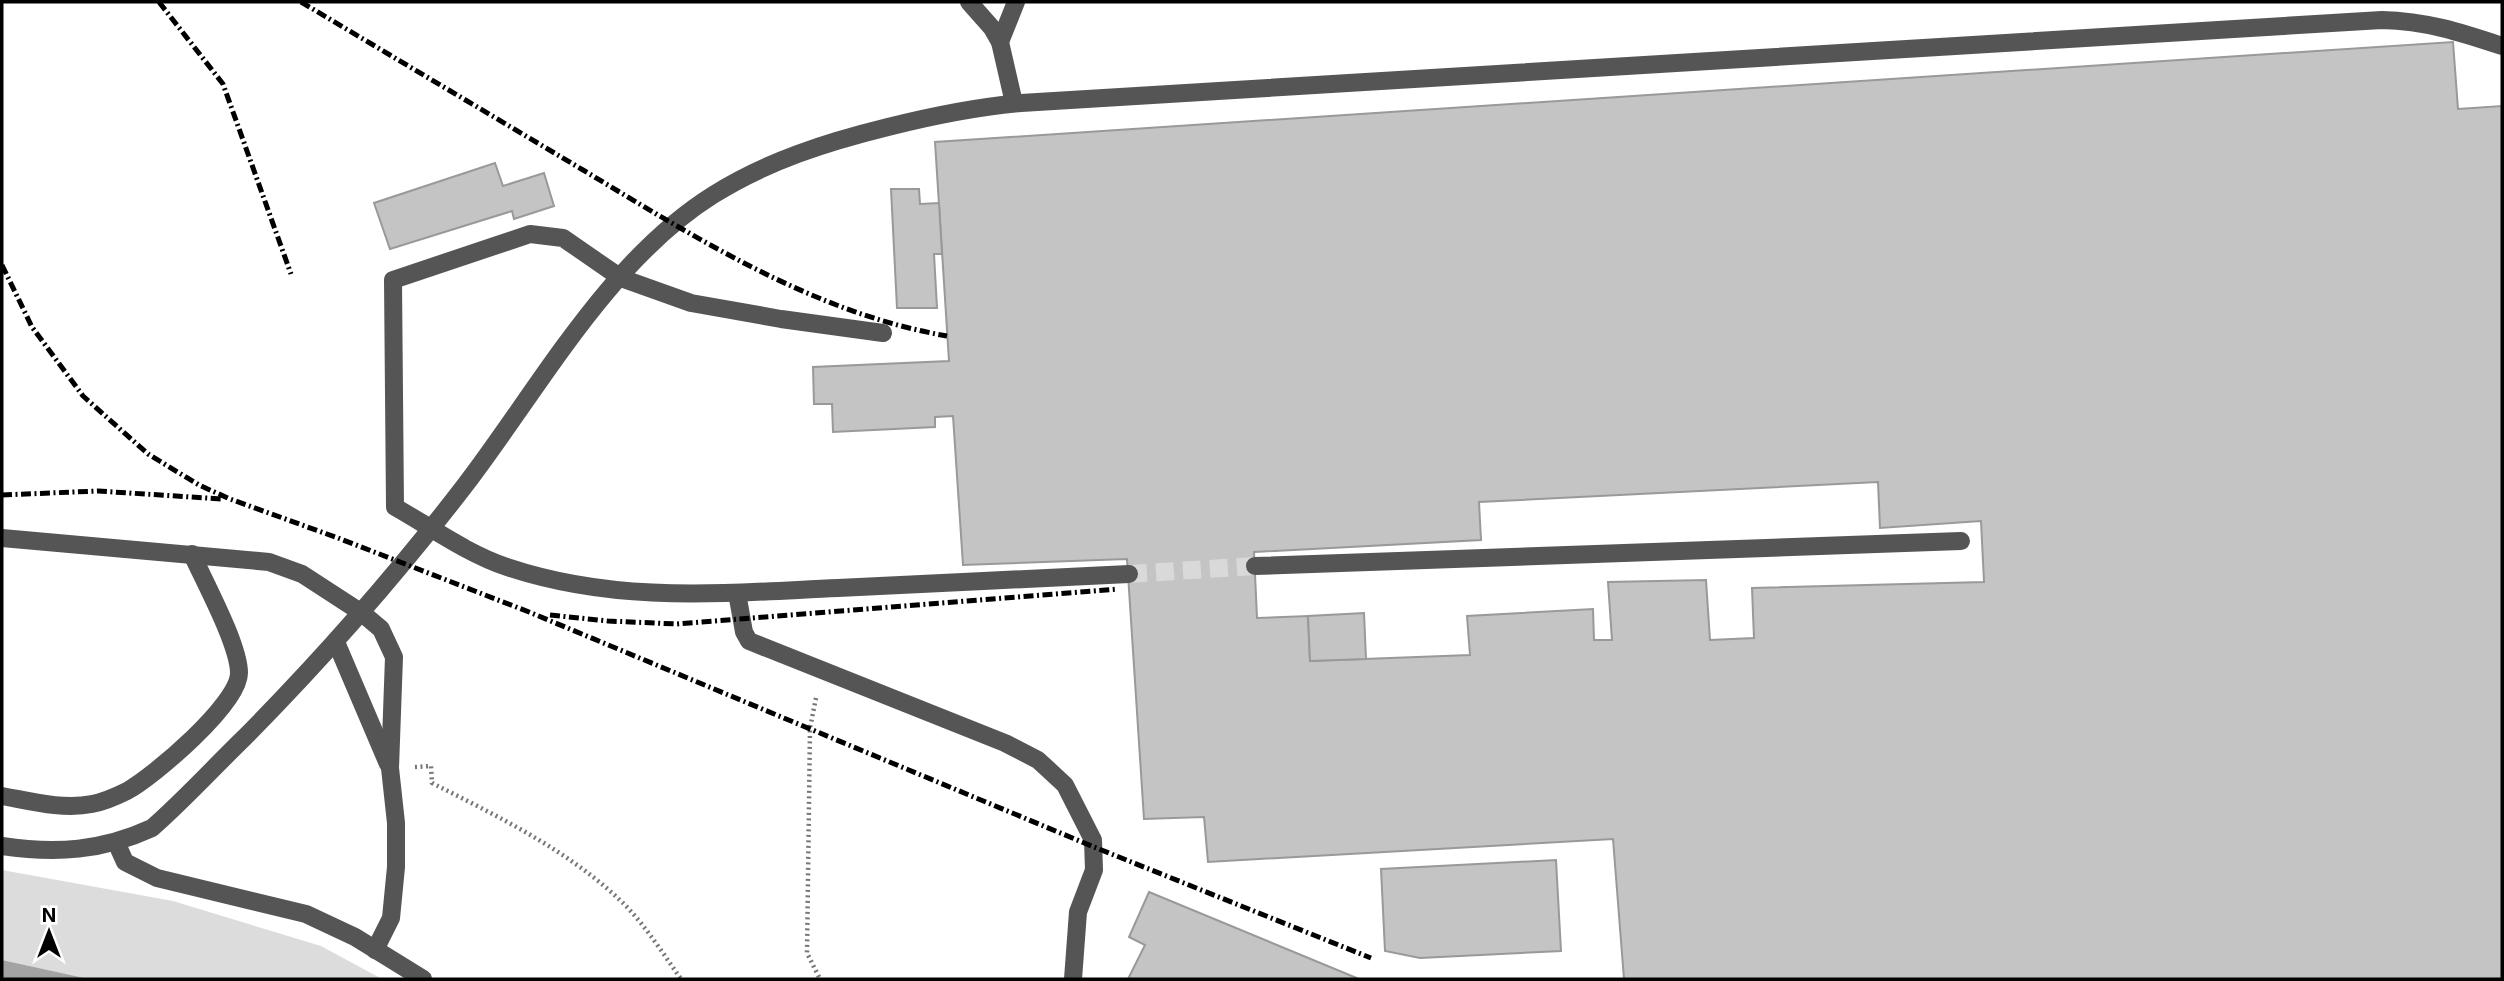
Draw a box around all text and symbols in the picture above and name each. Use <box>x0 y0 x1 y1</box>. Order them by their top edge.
north arrow <box>14 897 84 967</box>
text: N <box>42 904 56 927</box>

